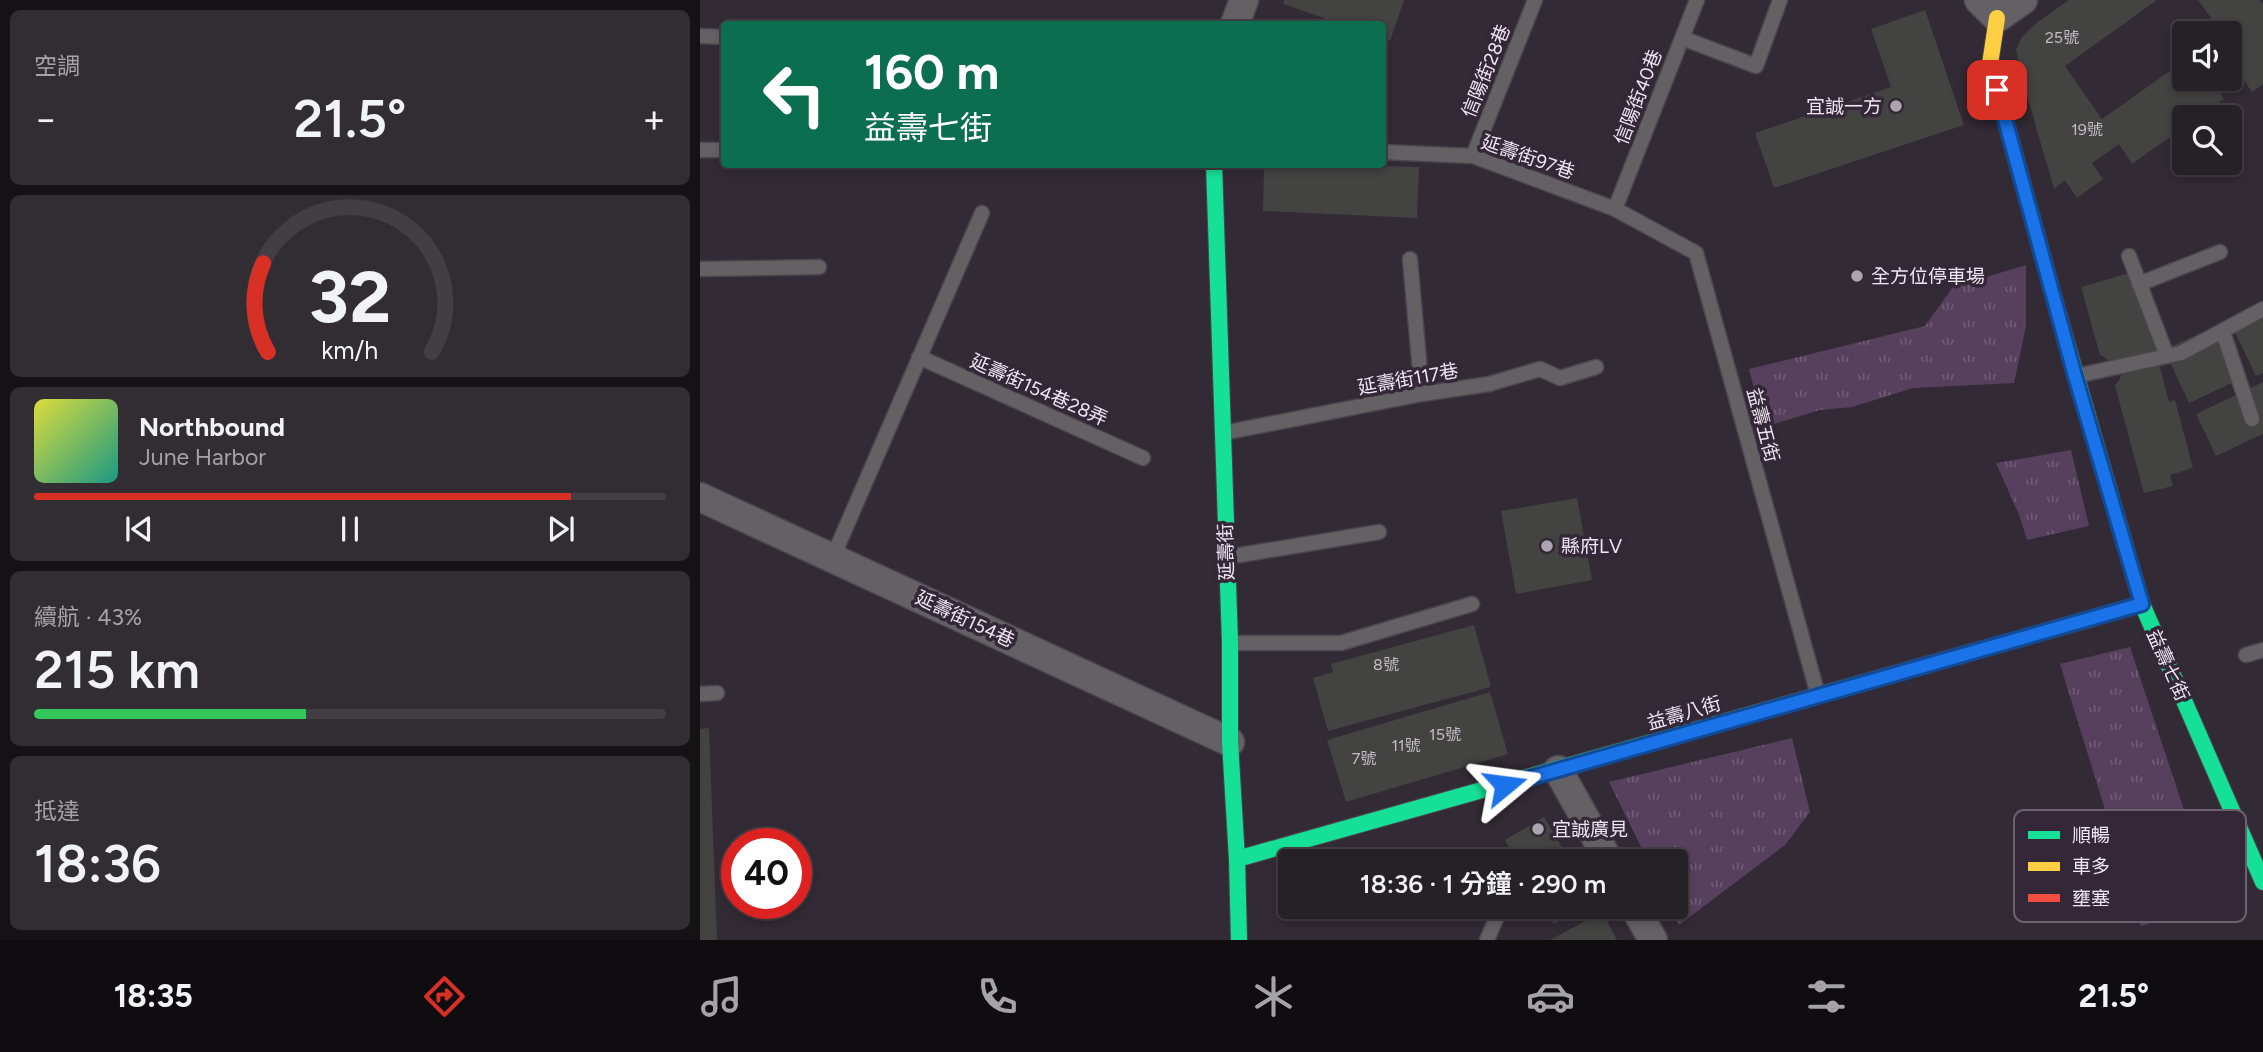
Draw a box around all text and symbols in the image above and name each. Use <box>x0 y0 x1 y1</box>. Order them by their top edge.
street label: 信陽街28巷 <box>1457 21 1515 121</box>
map controls <box>2172 21 2242 175</box>
button: sound <box>2172 21 2242 91</box>
house number: 25號 <box>2045 28 2079 47</box>
text: 160 m <box>864 42 999 101</box>
street label: 信陽街40巷 <box>1609 46 1667 148</box>
icon: left <box>749 49 840 140</box>
text: 空調 <box>34 52 80 80</box>
pin <box>1967 60 2027 120</box>
icon: arrive <box>1978 71 2016 109</box>
text: 21.5° <box>293 88 407 150</box>
place label: 宜誠一方 <box>1806 95 1882 118</box>
text: − <box>34 96 58 142</box>
text: + <box>642 96 666 142</box>
marker: 宜誠一方 <box>1888 98 1904 114</box>
button: search <box>2172 105 2242 175</box>
text: 益壽七街 <box>864 109 992 147</box>
house number: 19號 <box>2071 120 2103 139</box>
street label: 延壽街97巷 <box>1478 130 1578 184</box>
text: 32 <box>309 253 391 340</box>
place label: 全方位停車場 <box>1871 265 1985 288</box>
marker: 全方位停車場 <box>1849 268 1865 284</box>
text: km/h <box>321 334 379 364</box>
street label: 延壽街154巷28弄 <box>967 349 1111 431</box>
street label: 延壽街117巷 <box>1356 359 1460 399</box>
street label: 益壽五街 <box>1742 385 1784 465</box>
text: Northbound <box>139 411 285 443</box>
text: June Harbor <box>139 443 266 471</box>
icon: previous <box>120 510 158 548</box>
icon: pause <box>331 510 369 548</box>
icon: next <box>542 510 580 548</box>
street label: 延壽街 <box>1214 523 1238 581</box>
place label: 縣府LV <box>1561 535 1622 558</box>
marker: 縣府LV <box>1539 538 1555 554</box>
street label: 延壽街154巷 <box>912 586 1018 652</box>
text: 續航 · 43% <box>34 603 142 631</box>
street label: 益壽七街 <box>2142 626 2194 704</box>
text: 215 km <box>34 639 200 701</box>
house number: 8號 <box>1373 655 1399 674</box>
street label: 益壽八街 <box>1644 691 1724 735</box>
house number: 15號 <box>1429 725 1461 744</box>
house number: 11號 <box>1391 736 1421 755</box>
position arrow <box>1468 748 1542 822</box>
house number: 7號 <box>1352 749 1376 768</box>
text: 抵達 <box>34 797 80 825</box>
legend <box>2014 810 2246 922</box>
place label: 宜誠廣見 <box>1552 818 1628 841</box>
marker: 宜誠廣見 <box>1530 821 1546 837</box>
text: 順暢 <box>2072 824 2110 847</box>
speed limit sign: 40 <box>721 828 812 919</box>
text: 18:36 <box>34 833 161 895</box>
text: 車多 <box>2072 855 2110 878</box>
text: 18:36 · 1 分鐘 · 290 m <box>1360 868 1606 900</box>
text: 壅塞 <box>2072 887 2110 910</box>
icon: directions <box>420 972 469 1021</box>
icon: music <box>697 972 746 1021</box>
icon: phone <box>973 972 1022 1021</box>
icon: climate <box>1249 972 1298 1021</box>
icon: car <box>1526 972 1575 1021</box>
icon: filters <box>1802 972 1851 1021</box>
text: 18:35 <box>114 977 193 1015</box>
text: 21.5° <box>2079 977 2149 1015</box>

